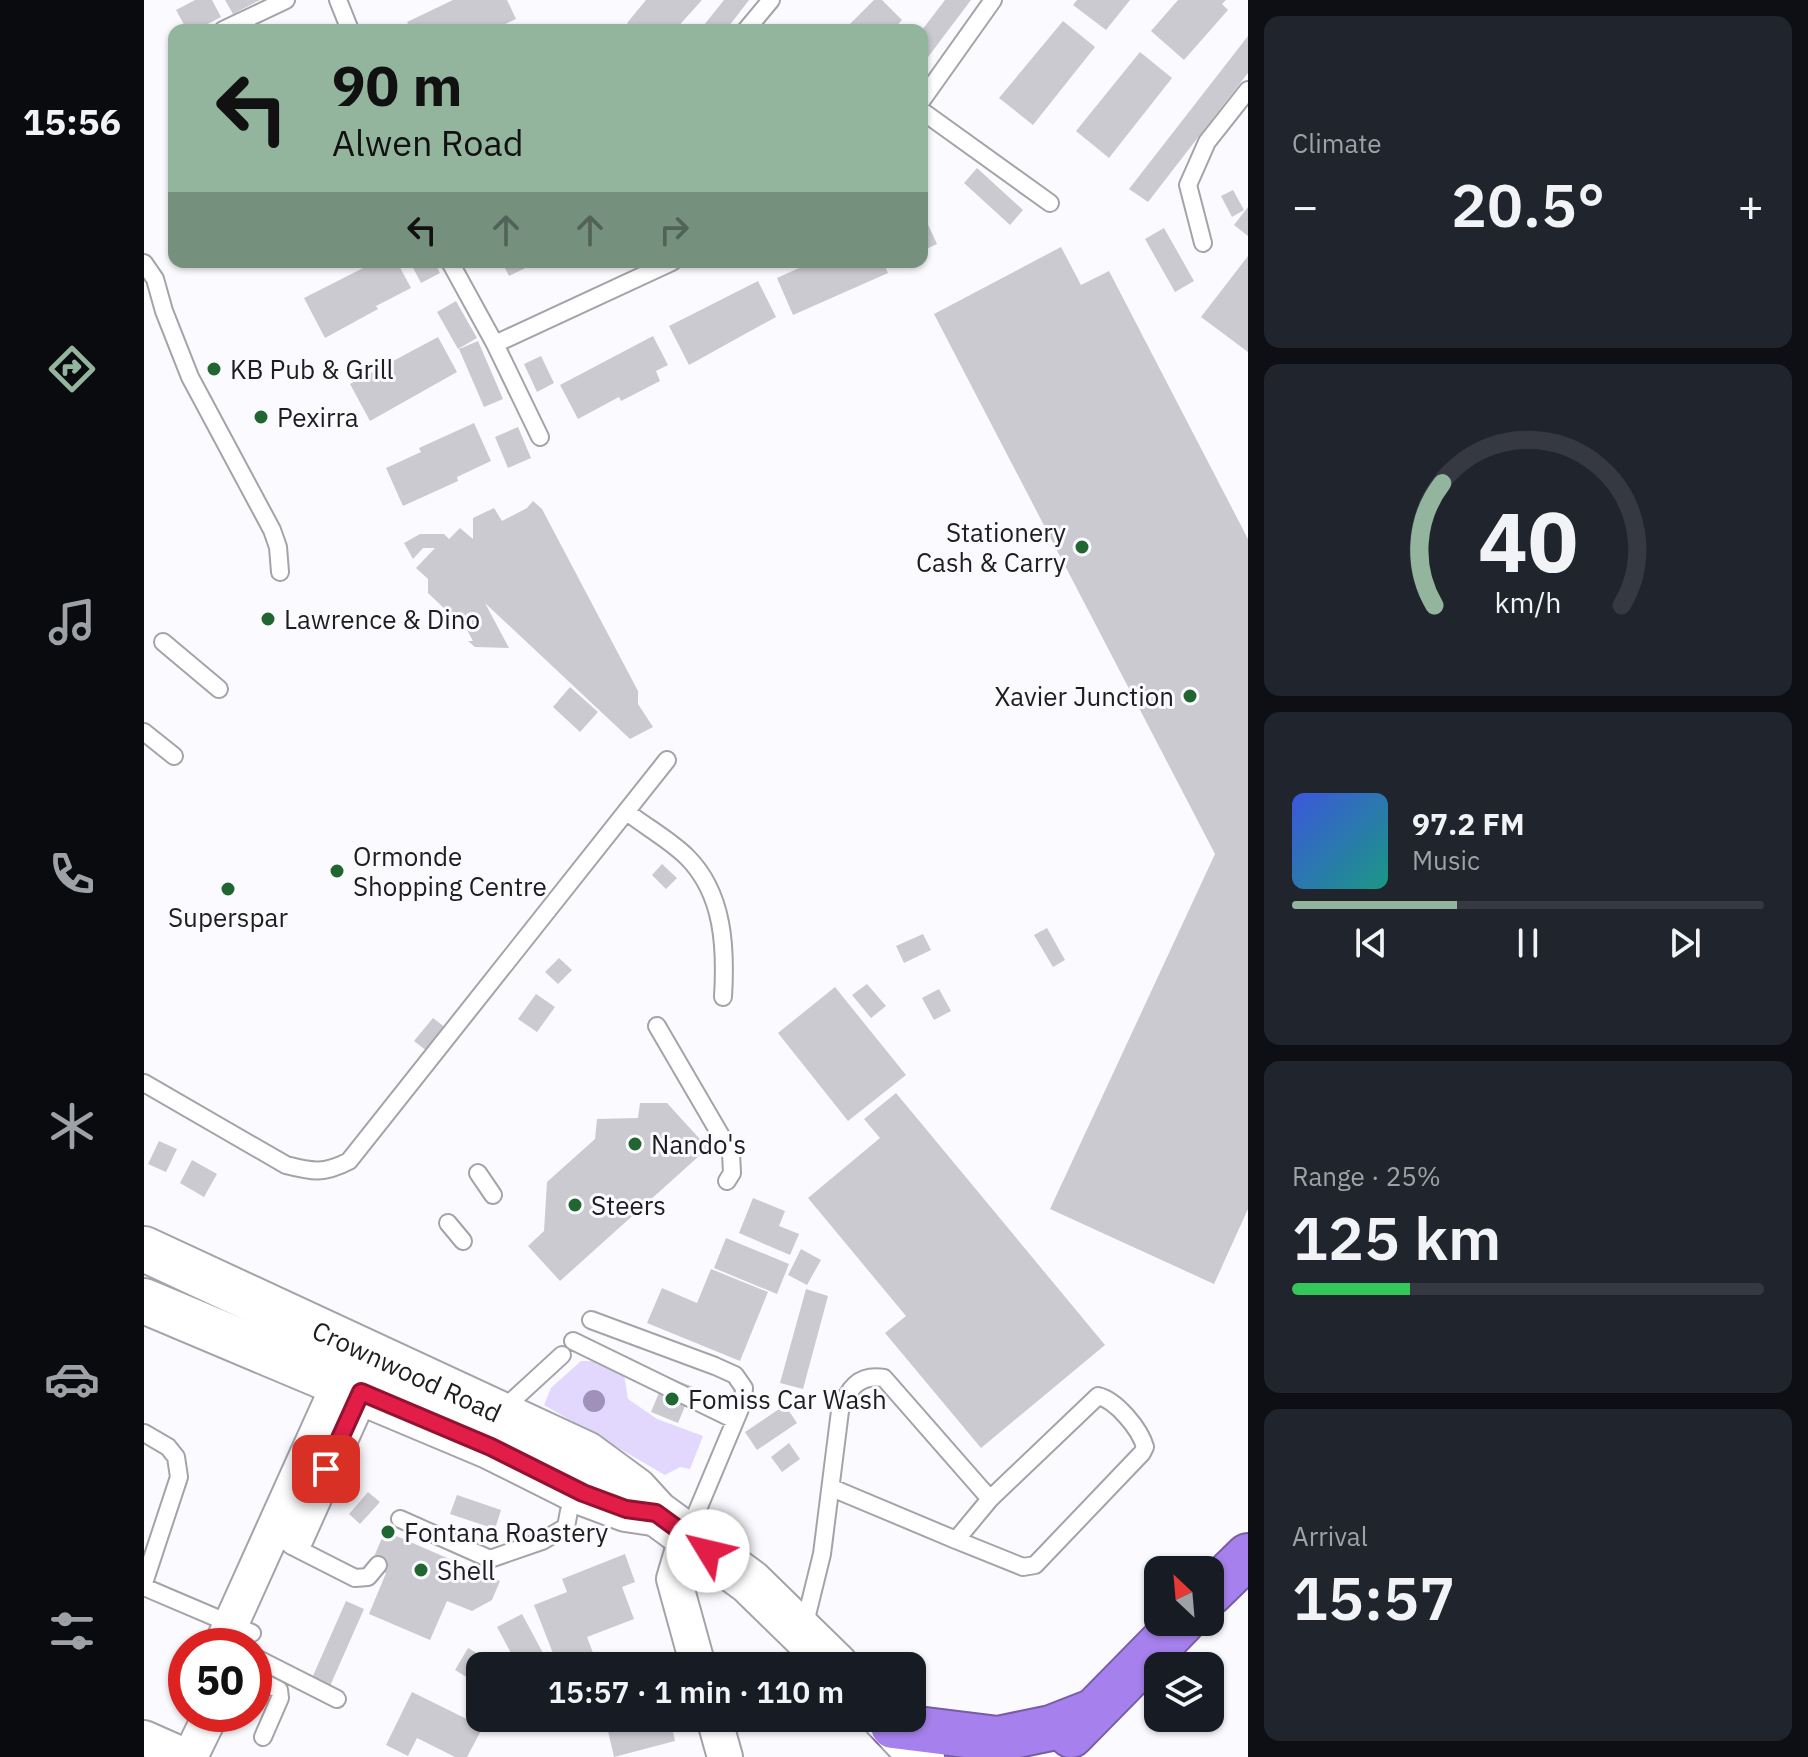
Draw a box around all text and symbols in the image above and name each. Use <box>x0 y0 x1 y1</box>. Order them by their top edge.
text: 90 m <box>332 49 462 121</box>
icon: left <box>200 56 304 160</box>
text: 15:56 <box>23 98 121 145</box>
text: Alwen Road <box>332 119 524 166</box>
text: Climate <box>1292 126 1382 160</box>
text: 20.5° <box>1451 165 1605 244</box>
text: − <box>1292 177 1318 234</box>
text: + <box>1738 177 1764 234</box>
icon: left <box>400 208 444 252</box>
icon: ahead <box>484 208 528 252</box>
icon: ahead <box>568 208 612 252</box>
icon: right <box>652 208 696 252</box>
icon: directions <box>44 341 100 397</box>
place label: KB Pub & Grill <box>230 352 394 386</box>
marker: KB Pub & Grill <box>205 360 223 378</box>
place label: Pexirra <box>277 400 359 434</box>
marker: Pexirra <box>252 408 270 426</box>
text: 40 <box>1478 487 1578 595</box>
place label: Stationery Cash & Carry <box>916 515 1066 579</box>
marker: Stationery Cash & Carry <box>1073 538 1091 556</box>
text: km/h <box>1494 584 1562 621</box>
icon: music <box>44 594 100 650</box>
place label: Lawrence & Dino <box>284 602 480 636</box>
marker: Lawrence & Dino <box>259 610 277 628</box>
place label: Xavier Junction <box>995 679 1174 713</box>
marker: Xavier Junction <box>1181 687 1199 705</box>
text: 97.2 FM <box>1412 804 1525 843</box>
place label: Ormonde Shopping Centre <box>353 839 547 903</box>
text: Music <box>1412 843 1480 877</box>
icon: phone <box>44 846 100 902</box>
marker: Ormonde Shopping Centre <box>328 862 346 880</box>
marker: Superspar <box>219 880 237 898</box>
place label: Superspar <box>168 900 288 934</box>
icon: previous <box>1349 921 1393 965</box>
icon: pause <box>1506 921 1550 965</box>
icon: next <box>1663 921 1707 965</box>
icon: climate <box>44 1098 100 1154</box>
place label: Nando's <box>651 1127 746 1161</box>
marker: Nando's <box>626 1135 644 1153</box>
text: Range · 25% <box>1292 1159 1441 1193</box>
place label: Steers <box>591 1188 666 1222</box>
marker: Steers <box>566 1196 584 1214</box>
text: 125 km <box>1292 1198 1501 1277</box>
street label: Crownwood Road <box>307 1313 507 1429</box>
icon: car <box>44 1351 100 1407</box>
place label: Fomiss Car Wash <box>688 1382 887 1416</box>
marker: Fomiss Car Wash <box>663 1390 681 1408</box>
pin <box>292 1435 360 1503</box>
icon: arrive <box>304 1447 348 1491</box>
position arrow <box>666 1509 750 1593</box>
place label: Fontana Roastery <box>404 1515 608 1549</box>
text: Arrival <box>1292 1519 1368 1553</box>
marker: Fontana Roastery <box>379 1523 397 1541</box>
place label: Shell <box>437 1553 495 1587</box>
north arrow <box>1144 1556 1224 1636</box>
map controls <box>1144 1556 1224 1732</box>
text: 15:57 <box>1292 1558 1455 1637</box>
marker: Shell <box>412 1561 430 1579</box>
icon: filters <box>44 1603 100 1659</box>
speed limit sign: 50 <box>168 1628 272 1732</box>
button: layers <box>1144 1652 1224 1732</box>
text: 15:57 · 1 min · 110 m <box>548 1672 844 1711</box>

